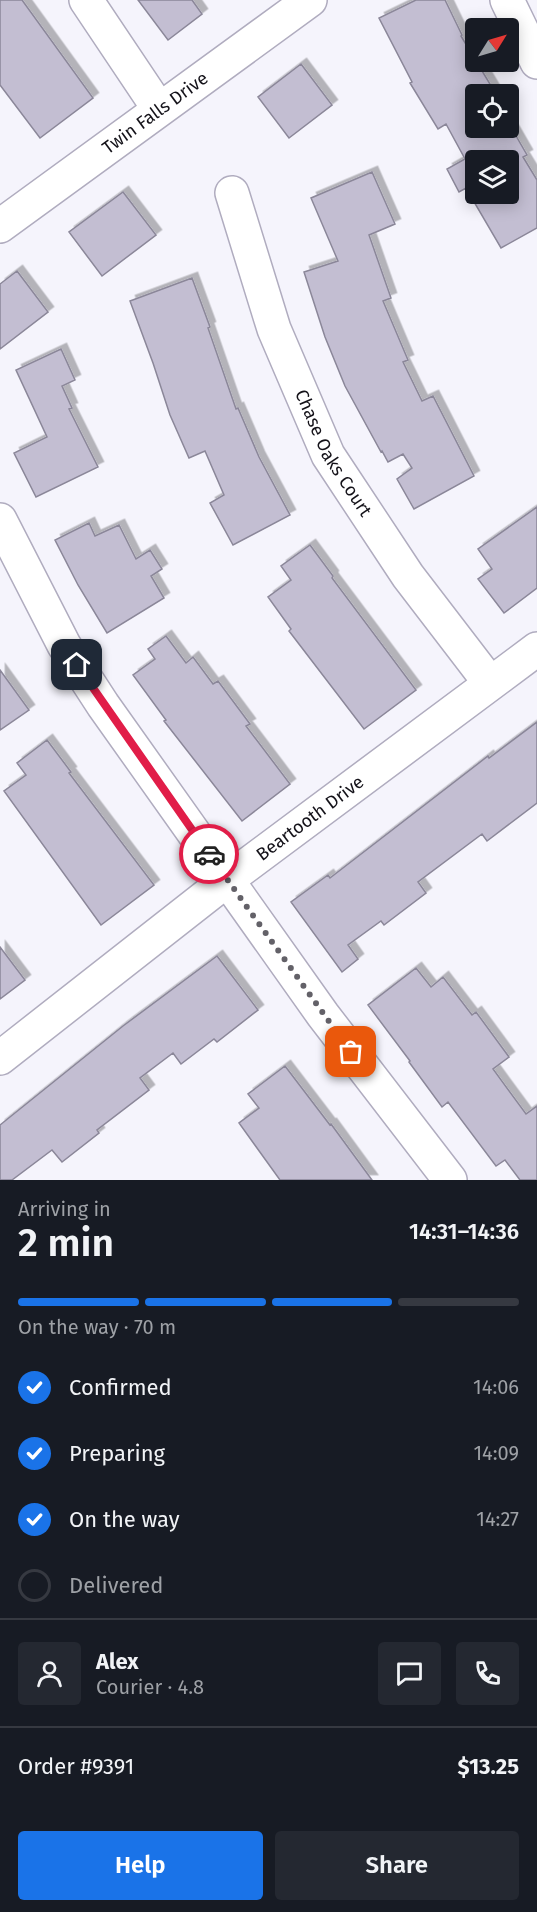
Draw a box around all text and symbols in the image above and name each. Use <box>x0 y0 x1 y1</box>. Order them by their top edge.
north arrow <box>465 18 519 72</box>
map controls <box>465 18 519 204</box>
street label: Twin Falls Drive <box>98 67 212 159</box>
button: locate <box>465 84 519 138</box>
button: layers <box>465 150 519 204</box>
street label: Chase Oaks Court <box>290 386 377 521</box>
pin <box>51 639 102 690</box>
icon: home <box>60 648 93 681</box>
street label: Beartooth Drive <box>252 771 368 865</box>
courier <box>179 824 239 884</box>
icon: car <box>193 838 226 871</box>
pin <box>325 1026 376 1077</box>
icon: bag <box>334 1035 367 1068</box>
text: Arriving in <box>18 1197 111 1221</box>
text: 14:31–14:36 <box>409 1218 519 1245</box>
text: 2 min <box>18 1220 114 1266</box>
text: On the way · 70 m <box>18 1315 176 1339</box>
icon: check <box>18 1371 51 1404</box>
text: Confirmed <box>69 1374 172 1401</box>
text: 14:06 <box>473 1375 519 1399</box>
icon: check <box>18 1437 51 1470</box>
text: Preparing <box>69 1440 165 1467</box>
text: 14:09 <box>473 1441 519 1465</box>
icon: check <box>18 1503 51 1536</box>
text: On the way <box>69 1506 180 1533</box>
text: 14:27 <box>476 1507 519 1531</box>
text: Delivered <box>69 1572 164 1599</box>
button: person <box>18 1642 81 1705</box>
button: chat <box>378 1642 441 1705</box>
button: phone <box>456 1642 519 1705</box>
text: Alex <box>96 1648 139 1675</box>
text: Courier · 4.8 <box>96 1675 204 1699</box>
text: Order #9391 <box>18 1753 134 1780</box>
text: $13.25 <box>458 1753 519 1780</box>
button: Help <box>18 1831 263 1900</box>
button: Share <box>275 1831 519 1900</box>

